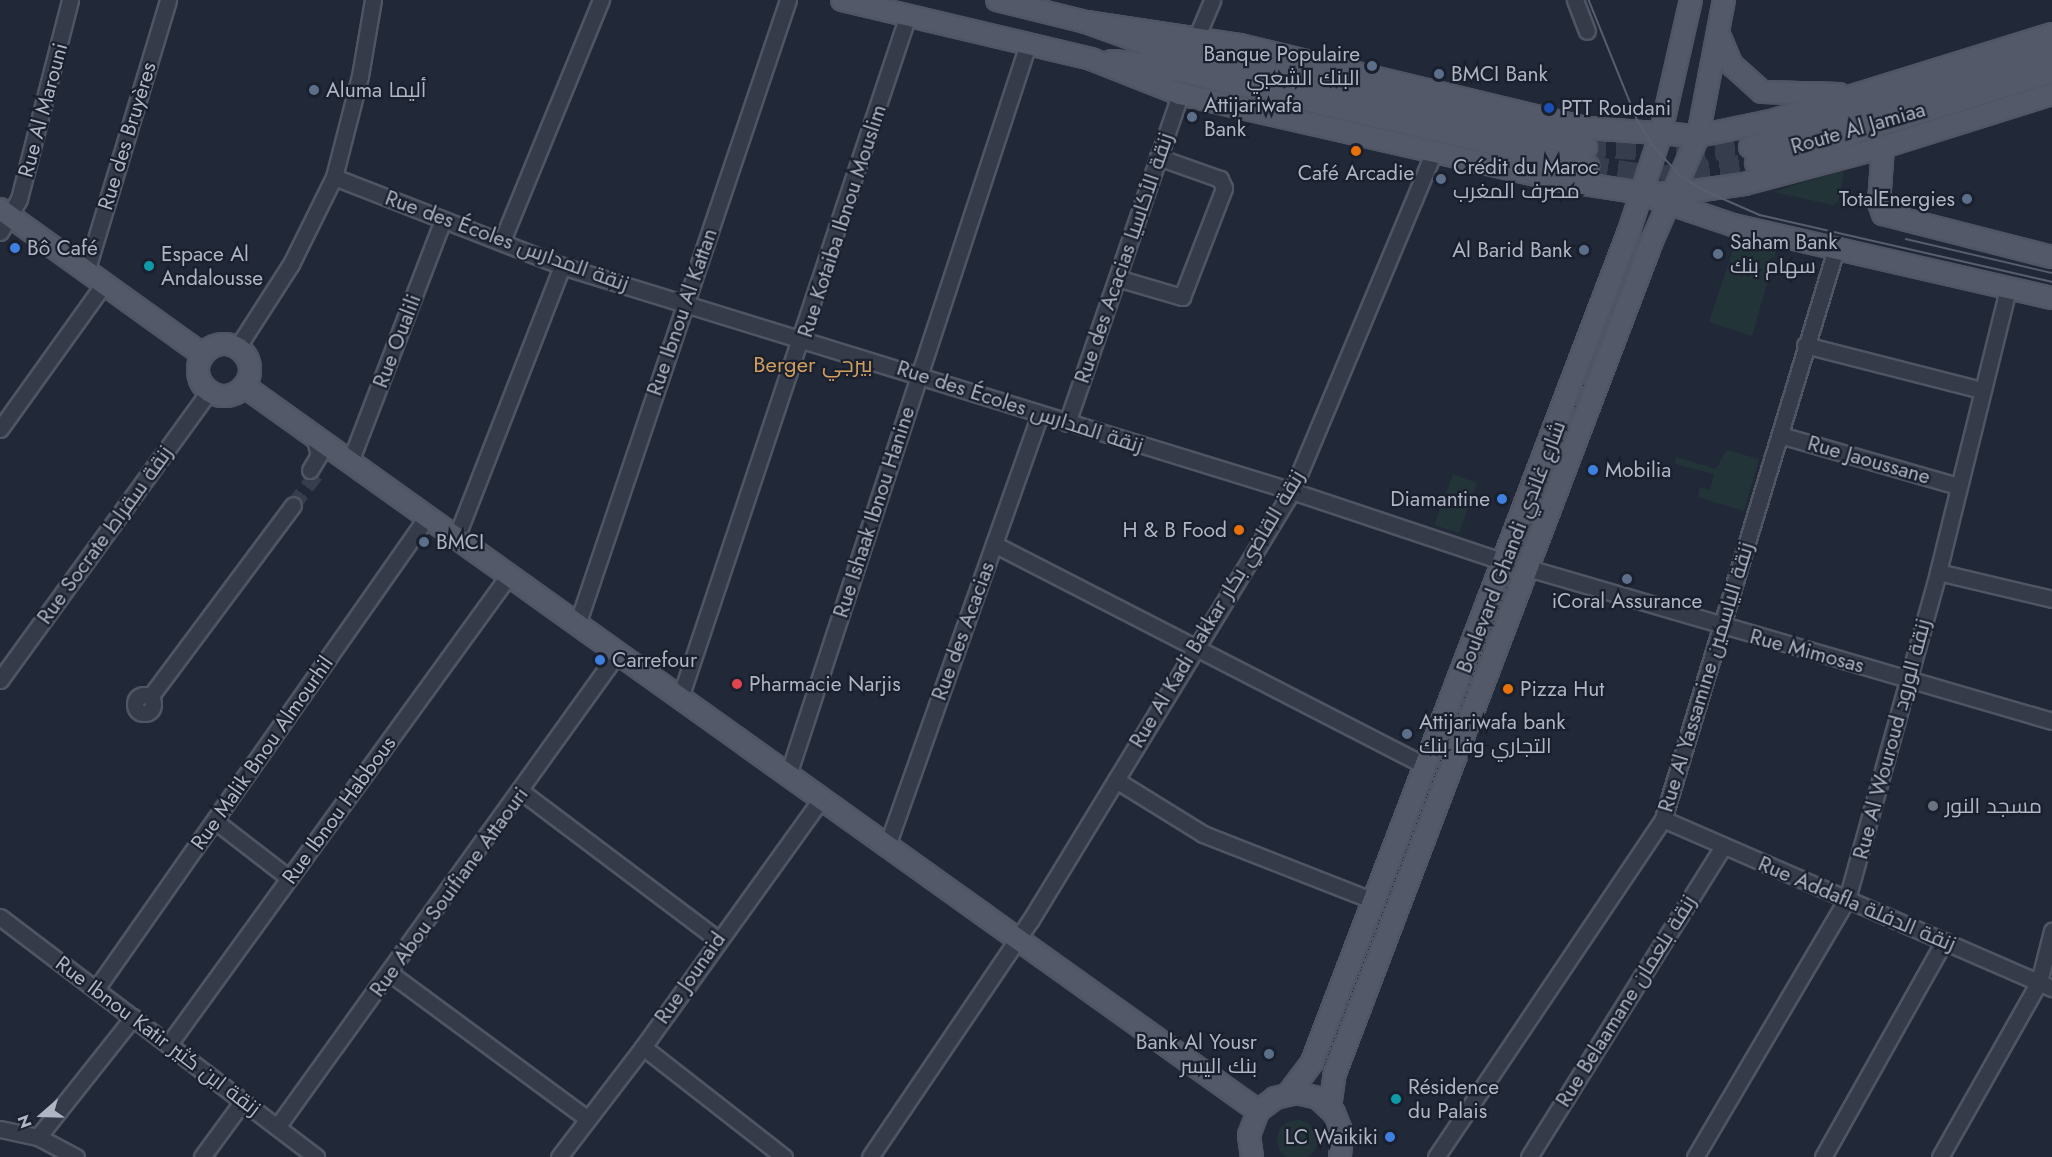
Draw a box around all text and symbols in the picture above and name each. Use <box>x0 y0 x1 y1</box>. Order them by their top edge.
street label: Rue Al Marouni <box>13 40 73 180</box>
place label: Banque Populaire البنك الشعبي <box>1204 41 1360 91</box>
street label: Rue des Bruyères <box>93 59 161 213</box>
marker: Banque Populaire البنك الشعبي <box>1365 59 1379 73</box>
place label: BMCI Bank <box>1451 61 1548 87</box>
marker: BMCI Bank <box>1432 67 1446 81</box>
place label: Aluma أليما <box>326 77 426 103</box>
marker: Aluma أليما <box>307 83 321 97</box>
place label: Attijariwafa Bank <box>1204 92 1302 142</box>
place label: PTT Roudani <box>1561 95 1671 121</box>
street label: Route Al Jamiaa <box>1788 97 1928 159</box>
street label: Rue Kotaiba Ibnou Mouslim <box>792 101 892 341</box>
marker: PTT Roudani <box>1542 101 1556 115</box>
marker: Attijariwafa Bank <box>1185 110 1199 124</box>
street label: Rue des Acacias زنقة الأكاسيا <box>1069 130 1179 386</box>
marker: Café Arcadie <box>1349 144 1363 158</box>
place label: Crédit du Maroc مصرف المغرب <box>1453 154 1599 204</box>
place label: Café Arcadie <box>1298 160 1414 186</box>
marker: Crédit du Maroc مصرف المغرب <box>1434 172 1448 186</box>
street label: Rue des Écoles زنقة المدارس <box>382 185 632 297</box>
place label: TotalEnergies <box>1839 186 1955 212</box>
marker: TotalEnergies <box>1960 192 1974 206</box>
street label: Rue Ibnou Al Kattan <box>642 225 722 399</box>
place label: Saham Bank سهام بنك <box>1730 229 1837 279</box>
place label: Bô Café <box>27 235 98 261</box>
place label: Al Barid Bank <box>1452 237 1572 263</box>
marker: Bô Café <box>8 241 22 255</box>
place label: Espace Al Andalousse <box>161 241 263 291</box>
marker: Al Barid Bank <box>1577 243 1591 257</box>
marker: Saham Bank سهام بنك <box>1711 247 1725 261</box>
marker: Espace Al Andalousse <box>142 259 156 273</box>
street label: Rue Oualili <box>368 291 426 391</box>
district label: Berger بيرجي <box>753 352 873 378</box>
street label: Rue des Écoles زنقة المدارس <box>894 355 1146 459</box>
street label: Rue Ishaak Ibnou Hanine <box>828 403 920 621</box>
street label: Boulevard Ghandi شارع غاندي <box>1451 417 1571 677</box>
street label: Rue Jaoussane <box>1805 430 1933 490</box>
street label: Rue Socrate زنقة سقراط <box>32 441 178 629</box>
place label: Mobilia <box>1605 457 1671 483</box>
marker: Mobilia <box>1586 463 1600 477</box>
street label: Rue Al Kadi Bakkar زنقة القاضي بكار <box>1124 466 1310 752</box>
place label: Diamantine <box>1390 486 1490 512</box>
marker: Diamantine <box>1495 492 1509 506</box>
place label: H & B Food <box>1122 517 1227 543</box>
marker: H & B Food <box>1232 523 1246 537</box>
place label: BMCI <box>436 529 484 555</box>
marker: BMCI <box>417 535 431 549</box>
street label: Rue Al Yassamine زنقة الياسمين <box>1653 539 1759 815</box>
street label: Rue des Acacias <box>926 558 1000 704</box>
marker: iCoral Assurance <box>1620 572 1634 586</box>
place label: iCoral Assurance <box>1552 588 1702 614</box>
street label: Rue Al Wouroud زنقة الورود <box>1848 616 1936 862</box>
street label: Rue Mimosas <box>1747 624 1867 678</box>
place label: Carrefour <box>612 647 697 673</box>
street label: Rue Malik Bnou Almourhil <box>186 651 338 855</box>
marker: Carrefour <box>593 653 607 667</box>
place label: Pharmacie Narjis <box>749 671 901 697</box>
place label: Pizza Hut <box>1520 676 1604 702</box>
marker: Pharmacie Narjis <box>730 677 744 691</box>
marker: Pizza Hut <box>1501 682 1515 696</box>
place label: Attijariwafa bank التجاري وفا بنك <box>1419 709 1566 759</box>
marker: Attijariwafa bank التجاري وفا بنك <box>1400 727 1414 741</box>
street label: Rue Ibnou Habbous <box>277 731 401 889</box>
street label: Rue Abou Souifiane Attaouri <box>364 782 534 1002</box>
place label: مسجد النور <box>1945 793 2042 819</box>
marker: مسجد النور <box>1926 799 1940 813</box>
street label: Rue Addafla زنقة الدفلة <box>1754 851 1960 957</box>
street label: Rue Belaamane زنقة بلعمان <box>1550 891 1702 1111</box>
street label: Rue Jounaid <box>649 927 731 1029</box>
street label: Rue Ibnou Katir زنقة ابن كثير <box>51 951 265 1121</box>
place label: Bank Al Yousr بنك اليسر <box>1136 1029 1257 1079</box>
marker: Bank Al Yousr بنك اليسر <box>1262 1047 1276 1061</box>
place label: Résidence du Palais <box>1408 1074 1499 1124</box>
north arrow <box>12 1085 72 1145</box>
marker: Résidence du Palais <box>1389 1092 1403 1106</box>
text: N <box>12 1111 38 1131</box>
place label: LC Waikiki <box>1285 1124 1378 1150</box>
marker: LC Waikiki <box>1383 1130 1397 1144</box>

